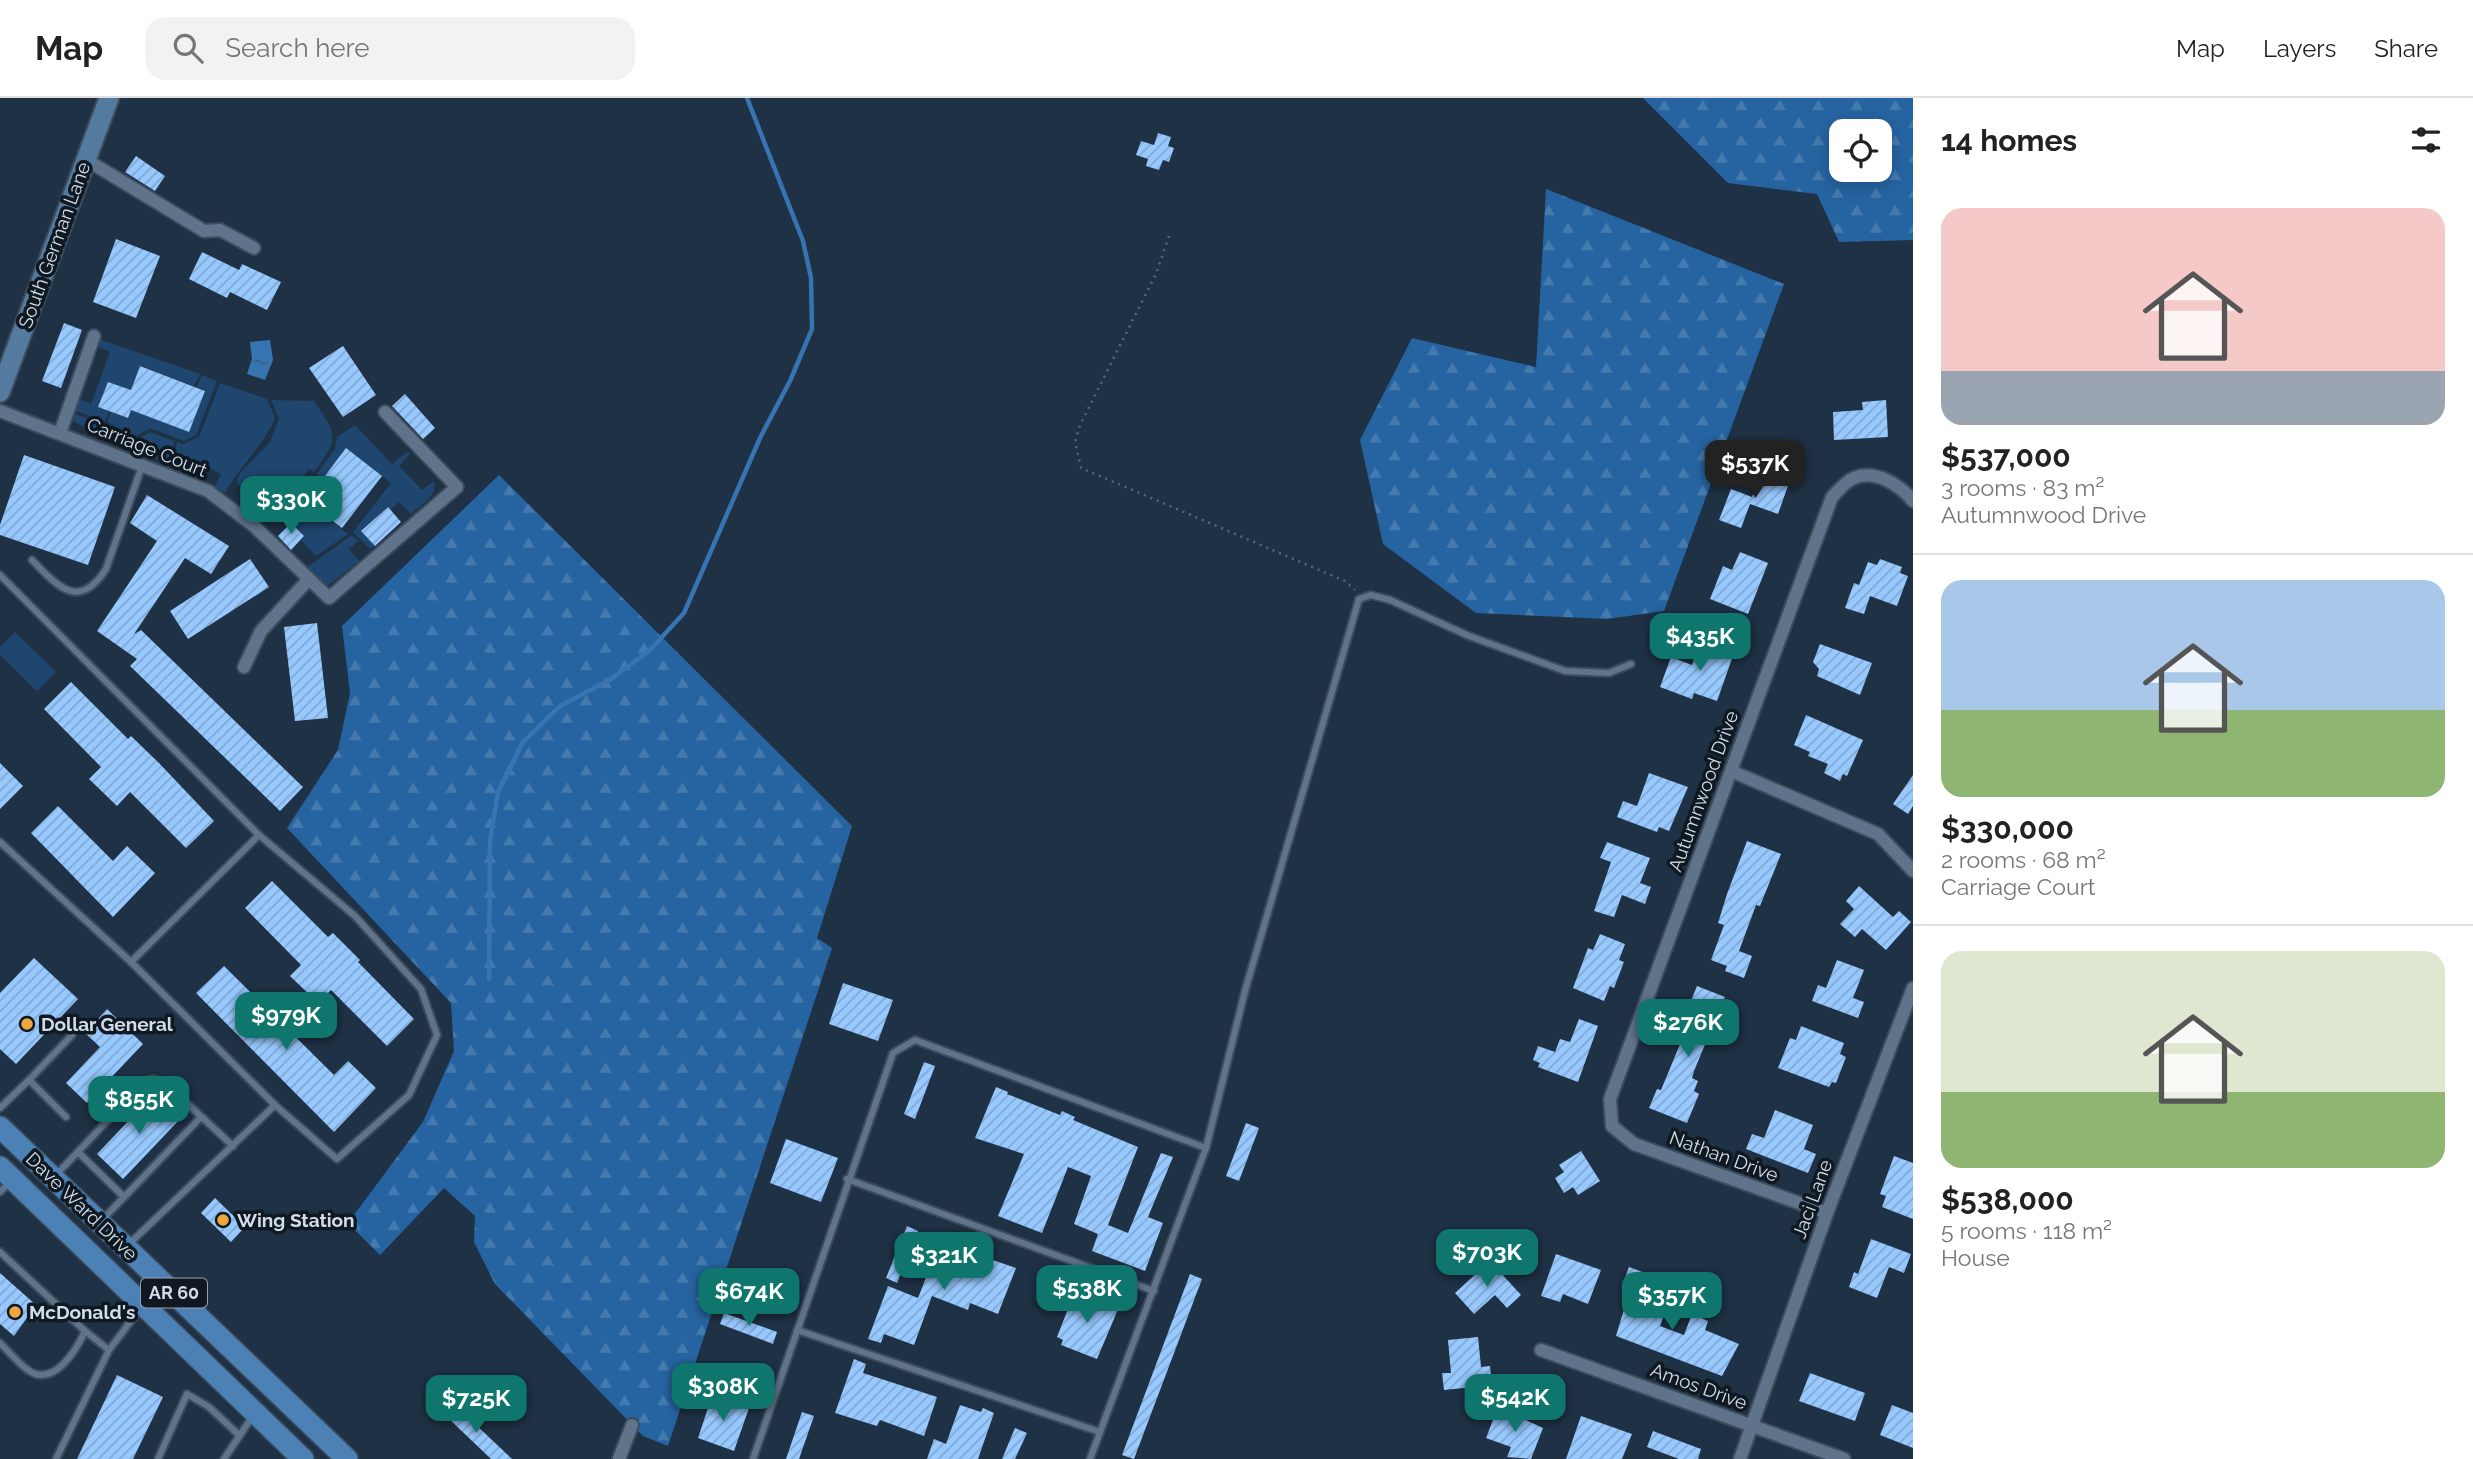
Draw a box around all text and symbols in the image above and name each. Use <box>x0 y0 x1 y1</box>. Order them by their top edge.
search box <box>145 17 635 80</box>
text: Map <box>35 29 103 68</box>
icon: search <box>169 29 207 67</box>
text: Search here <box>225 33 370 63</box>
text: Map <box>2176 34 2225 63</box>
text: Layers <box>2263 34 2336 63</box>
text: Share <box>2374 34 2438 63</box>
map controls <box>1829 119 1892 182</box>
button: locate <box>1829 119 1892 182</box>
icon: filters <box>2407 121 2445 159</box>
text: 14 homes <box>1941 123 2077 158</box>
street label: South German Lane <box>14 159 94 331</box>
icon: home <box>2130 253 2256 379</box>
street label: Carriage Court <box>84 413 211 481</box>
text: $537,000 <box>1941 439 2071 474</box>
pin: $537K <box>1706 440 1804 500</box>
text: $537K <box>1721 449 1789 476</box>
text: 3 rooms · 83 m² <box>1941 474 2104 501</box>
pin: $330K <box>242 476 340 536</box>
text: $330K <box>256 485 326 512</box>
text: Autumnwood Drive <box>1941 501 2146 528</box>
pin: $435K <box>1651 614 1749 673</box>
text: $435K <box>1666 622 1734 649</box>
icon: home <box>2130 625 2256 751</box>
street label: Autumnwood Drive <box>1664 708 1742 874</box>
text: $330,000 <box>1941 811 2074 846</box>
text: 2 rooms · 68 m² <box>1941 846 2106 873</box>
text: Carriage Court <box>1941 873 2096 900</box>
pin: $979K <box>237 992 335 1052</box>
icon: home <box>2130 996 2256 1122</box>
pin: $276K <box>1639 1000 1737 1059</box>
text: $979K <box>251 1001 321 1028</box>
text: $276K <box>1653 1008 1723 1035</box>
place label: Dollar General <box>41 1013 174 1035</box>
marker: Dollar General <box>19 1016 35 1032</box>
pin: $855K <box>90 1076 188 1136</box>
text: $855K <box>104 1085 174 1112</box>
street label: Nathan Drive <box>1667 1126 1781 1186</box>
street label: Dave Ward Drive <box>22 1147 142 1265</box>
street label: Jaci Lane <box>1788 1157 1836 1241</box>
text: $538,000 <box>1941 1182 2074 1217</box>
place label: Wing Station <box>237 1209 355 1231</box>
marker: Wing Station <box>215 1212 231 1228</box>
text: 5 rooms · 118 m² <box>1941 1217 2112 1244</box>
pin: $703K <box>1438 1230 1536 1289</box>
pin: $321K <box>895 1232 993 1292</box>
text: $703K <box>1452 1238 1522 1265</box>
text: $321K <box>910 1241 978 1268</box>
text: House <box>1941 1244 2010 1271</box>
pin: $538K <box>1038 1266 1136 1325</box>
pin: $674K <box>700 1268 798 1328</box>
pin: $357K <box>1623 1272 1721 1332</box>
text: $538K <box>1052 1274 1122 1301</box>
text: $674K <box>714 1277 784 1304</box>
road number: AR 60 <box>141 1278 207 1308</box>
text: $357K <box>1638 1281 1706 1308</box>
place label: McDonald's <box>29 1301 135 1323</box>
marker: McDonald's <box>7 1304 23 1320</box>
street label: Amos Drive <box>1648 1358 1750 1414</box>
pin: $308K <box>674 1364 772 1423</box>
text: $308K <box>688 1372 758 1399</box>
pin: $542K <box>1466 1374 1564 1434</box>
pin: $725K <box>427 1376 525 1435</box>
text: $542K <box>1481 1383 1549 1410</box>
text: $725K <box>442 1384 510 1411</box>

